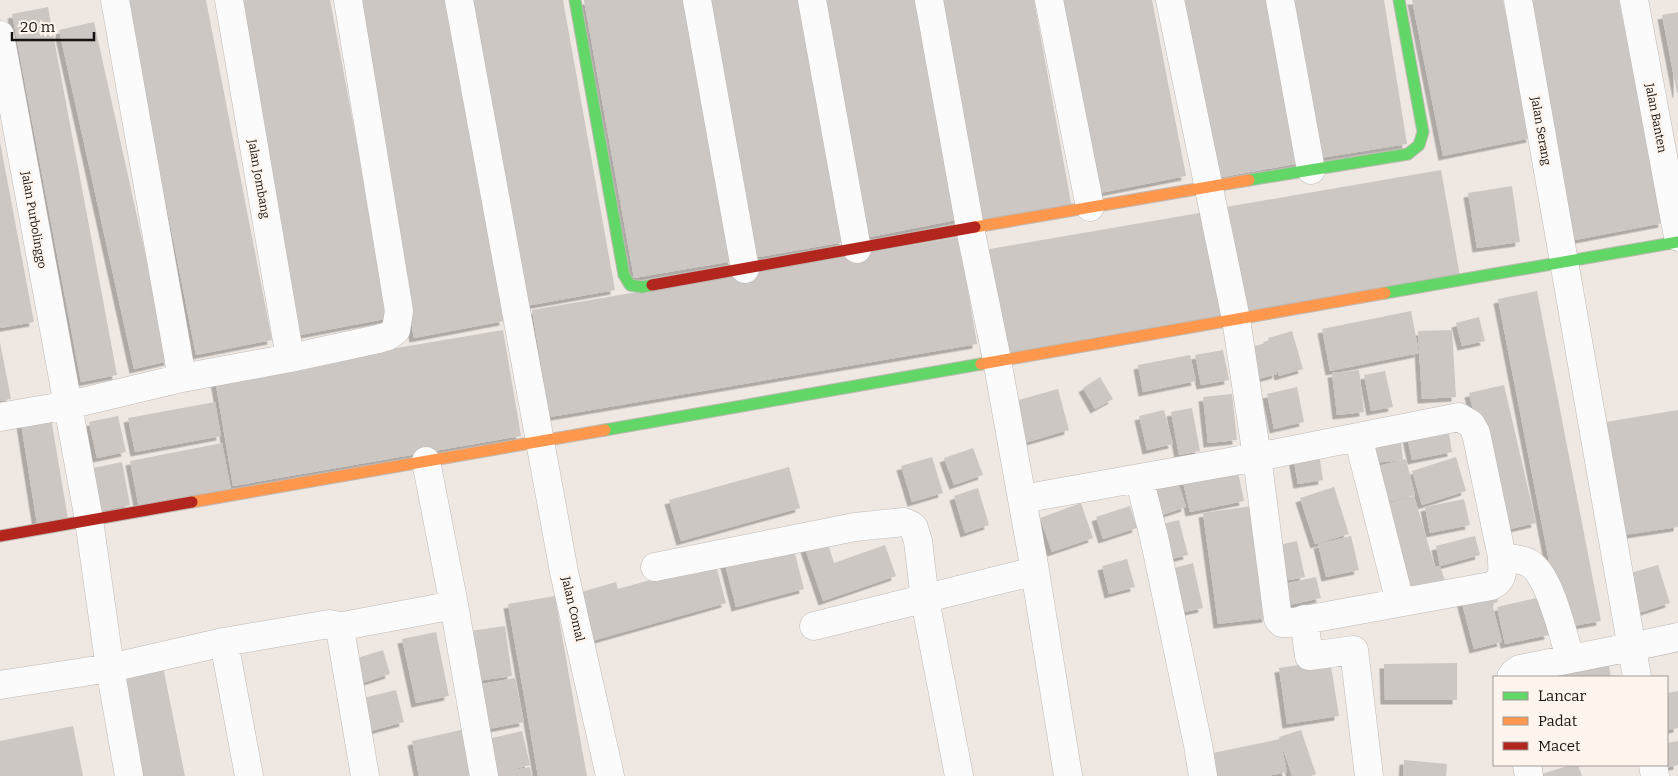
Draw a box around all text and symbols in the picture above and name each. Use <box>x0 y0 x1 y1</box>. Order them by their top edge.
scale bar <box>12 10 95 42</box>
text: 20 m <box>20 18 56 36</box>
street label: Jalan Banten <box>1642 81 1670 154</box>
street label: Jalan Serang <box>1528 95 1554 167</box>
street label: Jalan Jombang <box>245 137 273 220</box>
street label: Jalan Purbolinggo <box>18 169 49 270</box>
street label: Jalan Comal <box>559 574 587 643</box>
legend <box>1493 676 1668 766</box>
text: Lancar <box>1538 687 1586 705</box>
text: Padat <box>1538 712 1578 730</box>
text: Macet <box>1538 737 1581 755</box>

